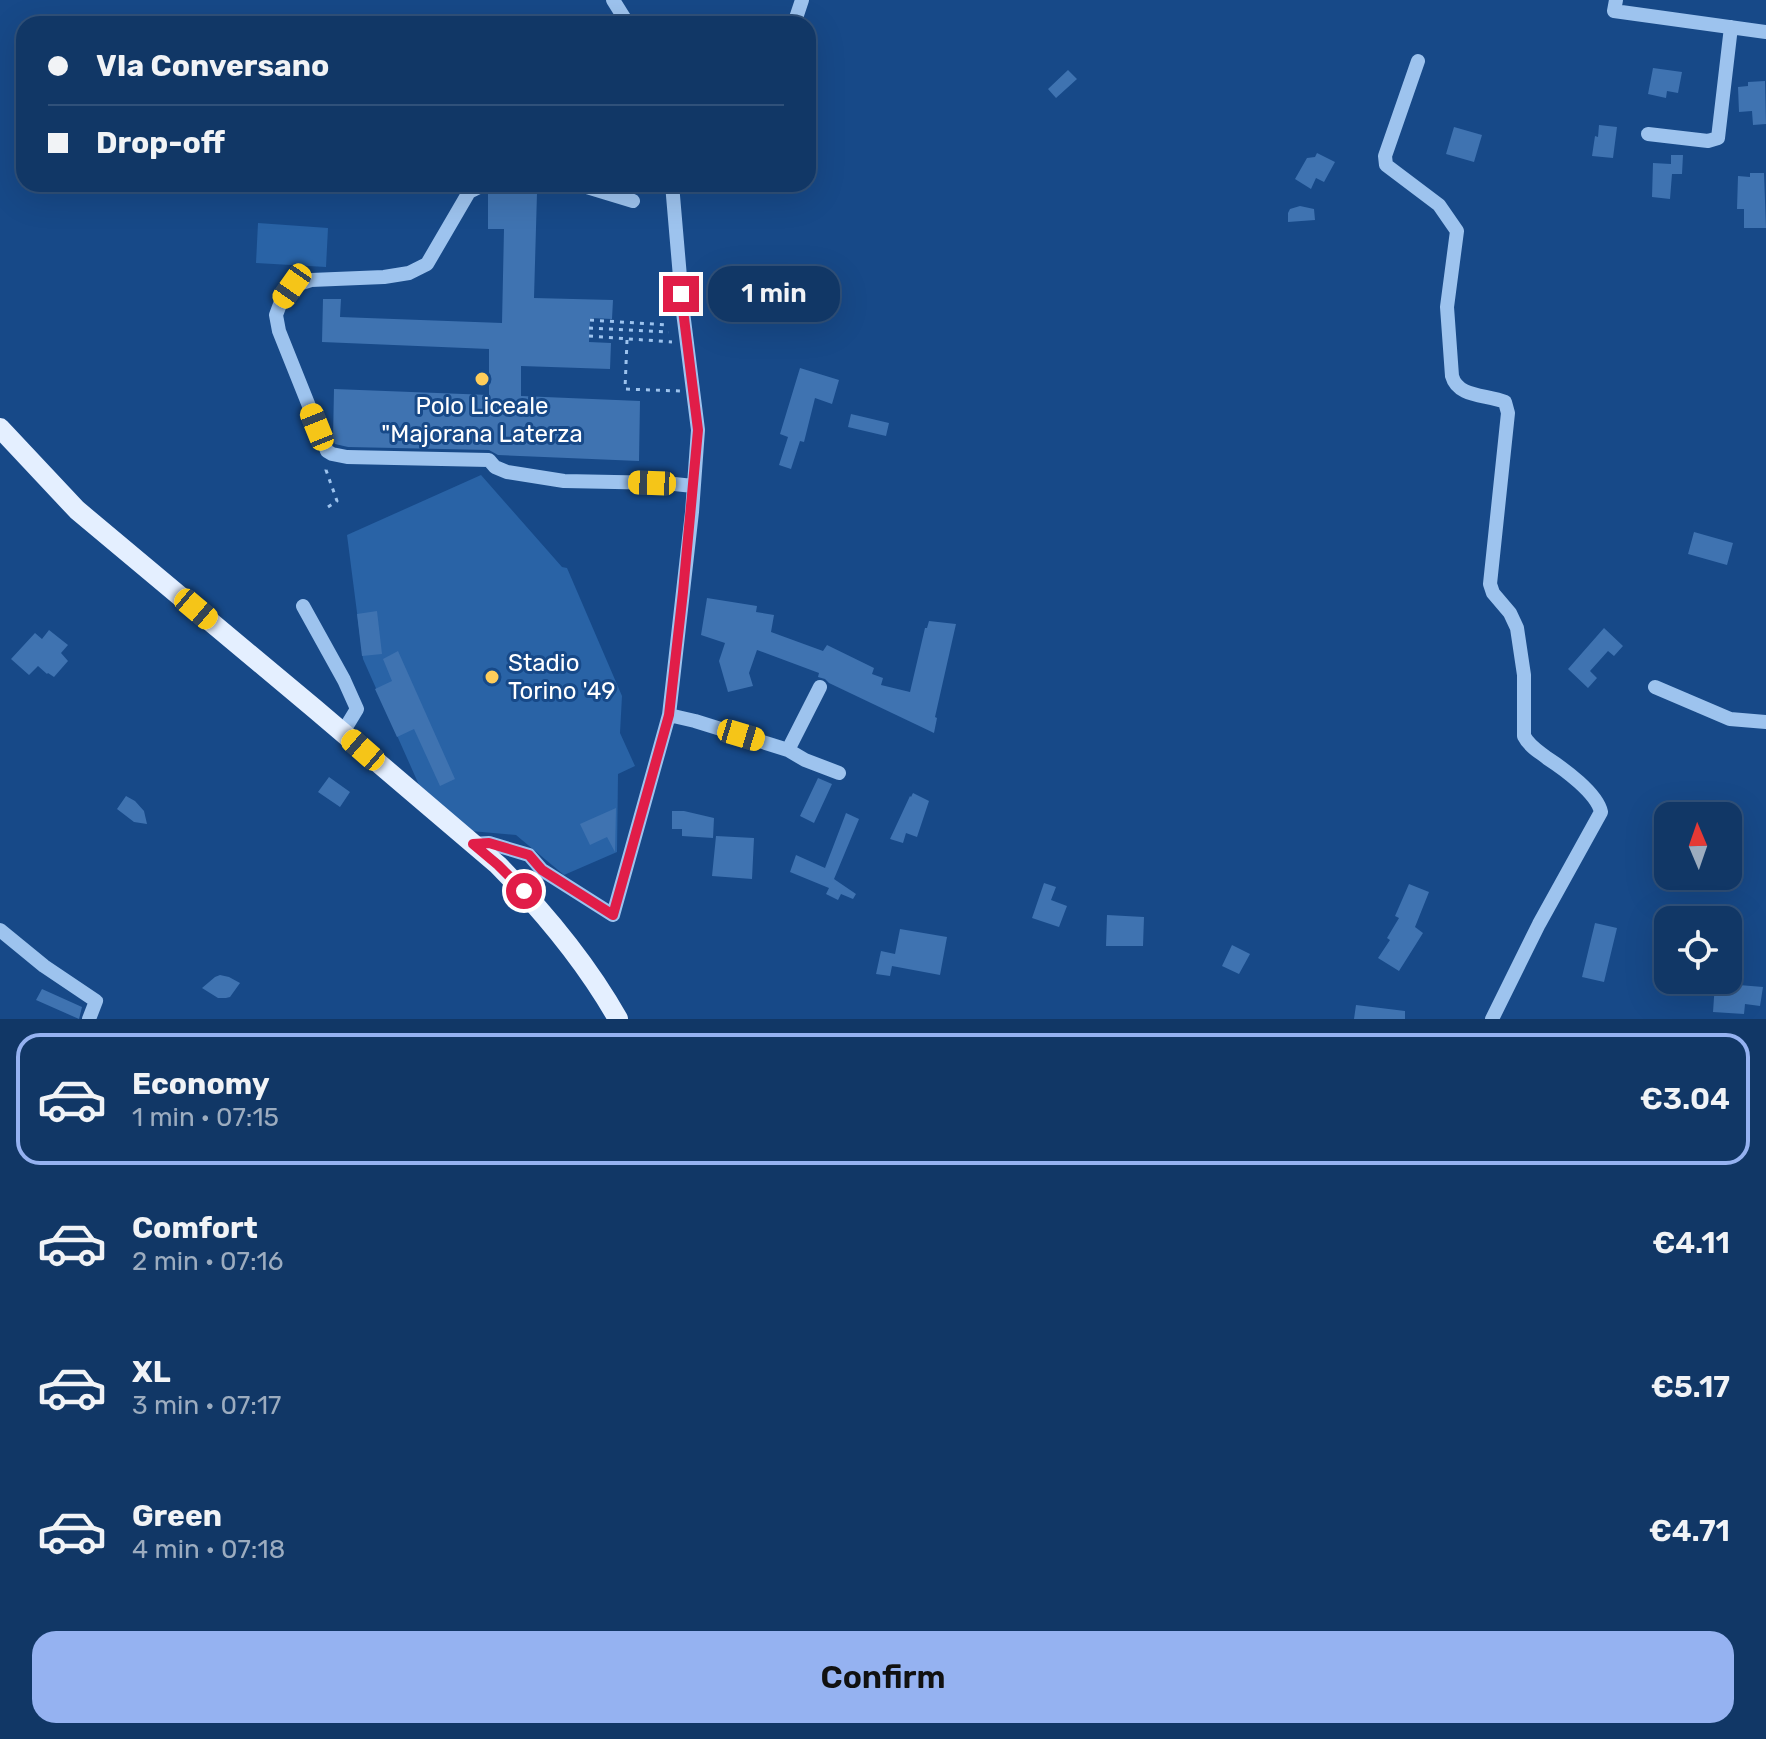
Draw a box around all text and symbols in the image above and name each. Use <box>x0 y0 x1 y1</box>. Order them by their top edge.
text: VIa Conversano <box>96 48 329 84</box>
text: Drop-off <box>96 125 225 161</box>
car <box>268 259 316 313</box>
callout: 1 min <box>709 266 841 322</box>
route end <box>663 276 699 312</box>
text: 1 min <box>741 278 807 309</box>
marker: Polo Liceale "Majorana Laterza <box>473 370 491 388</box>
place label: Polo Liceale "Majorana Laterza <box>381 392 583 448</box>
car <box>297 400 337 454</box>
car <box>628 470 676 496</box>
car <box>170 584 222 634</box>
place label: Stadio Torino '49 <box>508 649 615 705</box>
marker: Stadio Torino '49 <box>483 668 501 686</box>
car <box>715 717 767 753</box>
car <box>337 725 389 775</box>
north arrow <box>1654 802 1742 890</box>
map controls <box>1654 802 1742 994</box>
route start <box>506 873 542 909</box>
button: locate <box>1654 906 1742 994</box>
icon: car <box>36 1063 108 1135</box>
text: Economy <box>132 1066 270 1102</box>
text: €3.04 <box>1639 1081 1730 1117</box>
text: 1 min · 07:15 <box>132 1102 279 1133</box>
icon: car <box>36 1207 108 1279</box>
text: Comfort <box>132 1210 258 1246</box>
text: €4.11 <box>1652 1225 1730 1261</box>
text: 2 min · 07:16 <box>132 1246 283 1277</box>
icon: car <box>36 1351 108 1423</box>
text: XL <box>132 1354 171 1390</box>
text: €5.17 <box>1651 1369 1730 1405</box>
text: 3 min · 07:17 <box>132 1390 281 1421</box>
icon: car <box>36 1495 108 1567</box>
text: Green <box>132 1498 222 1534</box>
text: €4.71 <box>1649 1513 1730 1549</box>
text: 4 min · 07:18 <box>132 1534 285 1565</box>
button: Confirm <box>32 1631 1734 1723</box>

